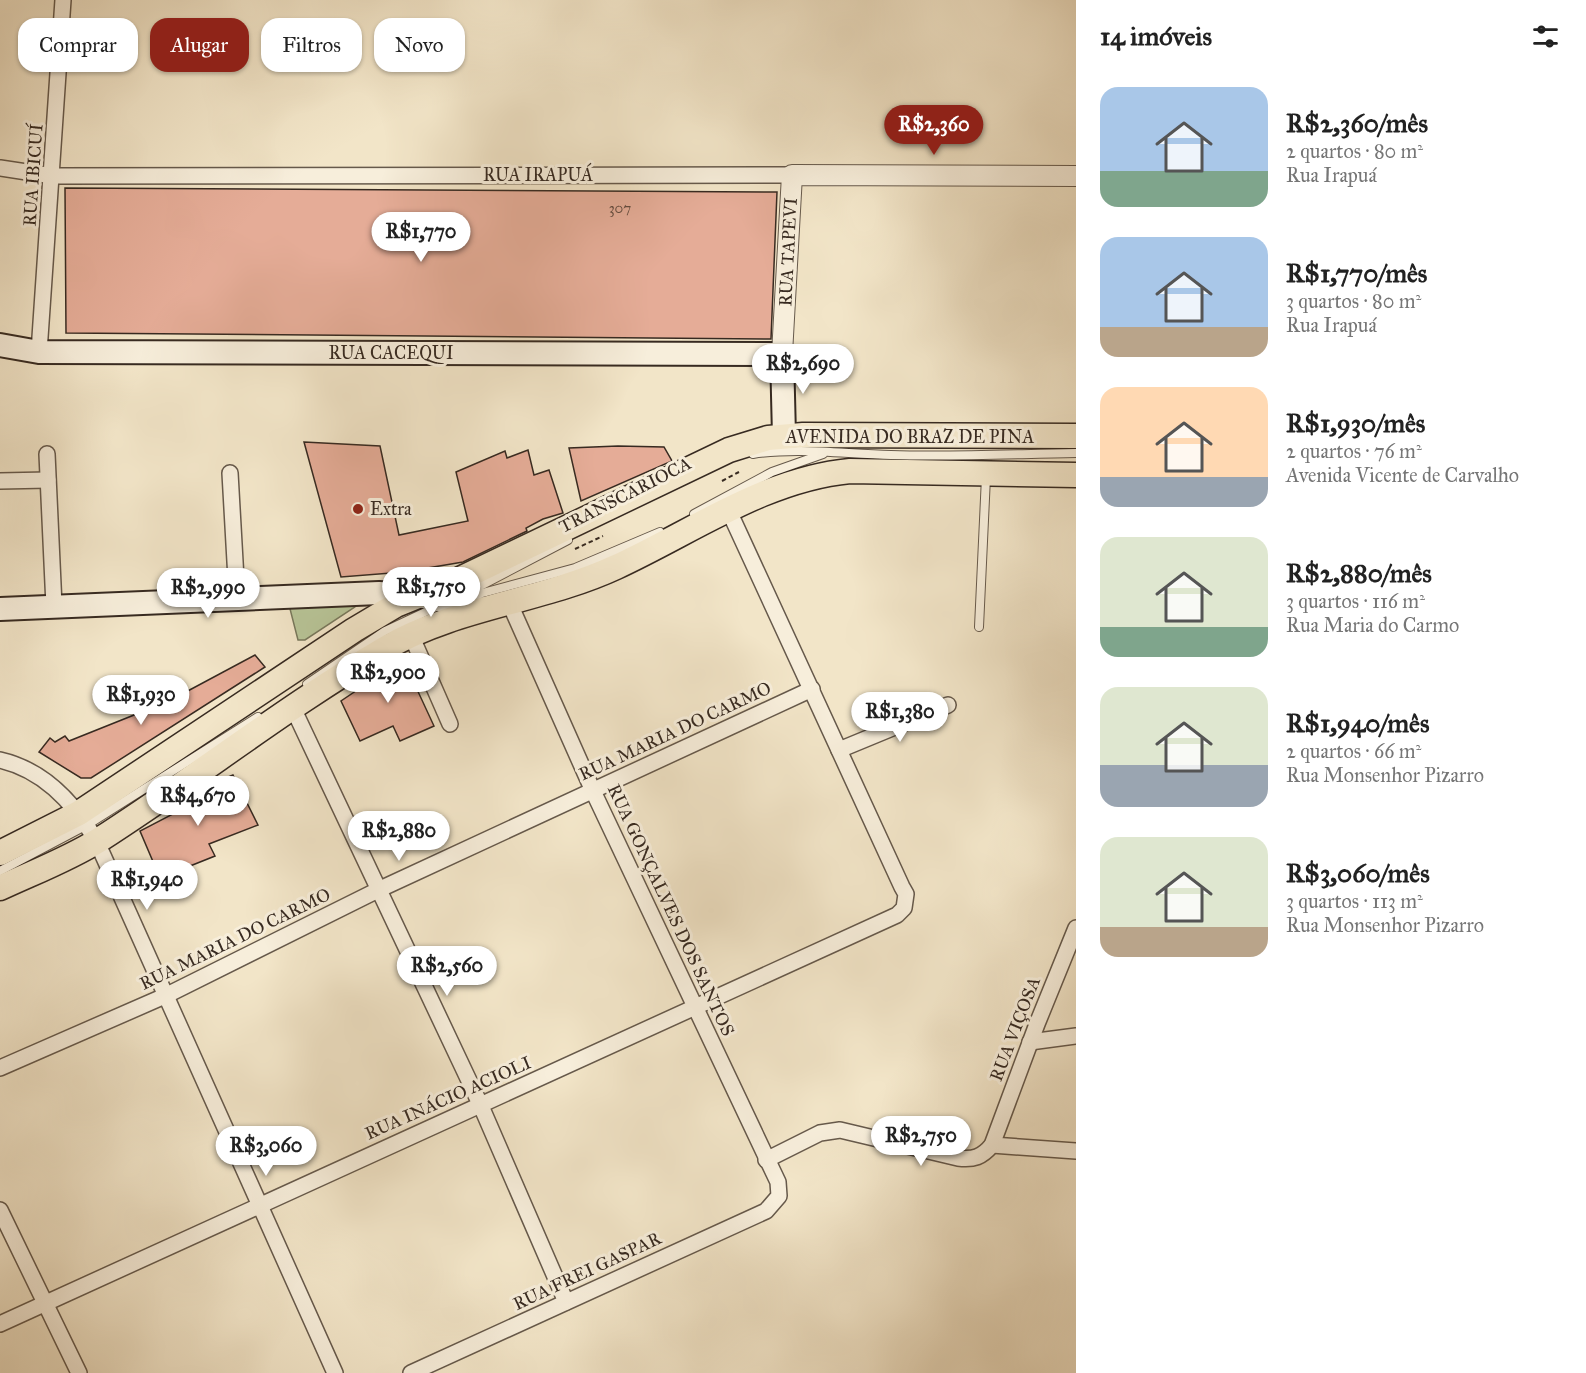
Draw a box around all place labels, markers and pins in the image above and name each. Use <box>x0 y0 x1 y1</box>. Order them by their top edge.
pin: R$2,360 <box>879 105 989 156</box>
pin: R$1,770 <box>366 212 476 263</box>
pin: R$2,690 <box>748 344 858 395</box>
place label: Extra <box>370 498 412 520</box>
marker: Extra <box>351 502 365 516</box>
pin: R$1,750 <box>376 567 486 618</box>
pin: R$2,990 <box>153 568 263 619</box>
pin: R$2,900 <box>333 653 443 704</box>
pin: R$1,930 <box>86 675 196 726</box>
pin: R$1,380 <box>845 692 955 743</box>
pin: R$4,670 <box>143 776 253 827</box>
pin: R$2,880 <box>344 811 454 862</box>
pin: R$1,940 <box>92 860 202 911</box>
pin: R$2,560 <box>392 946 502 997</box>
pin: R$2,750 <box>866 1116 976 1167</box>
pin: R$3,060 <box>211 1126 321 1177</box>

